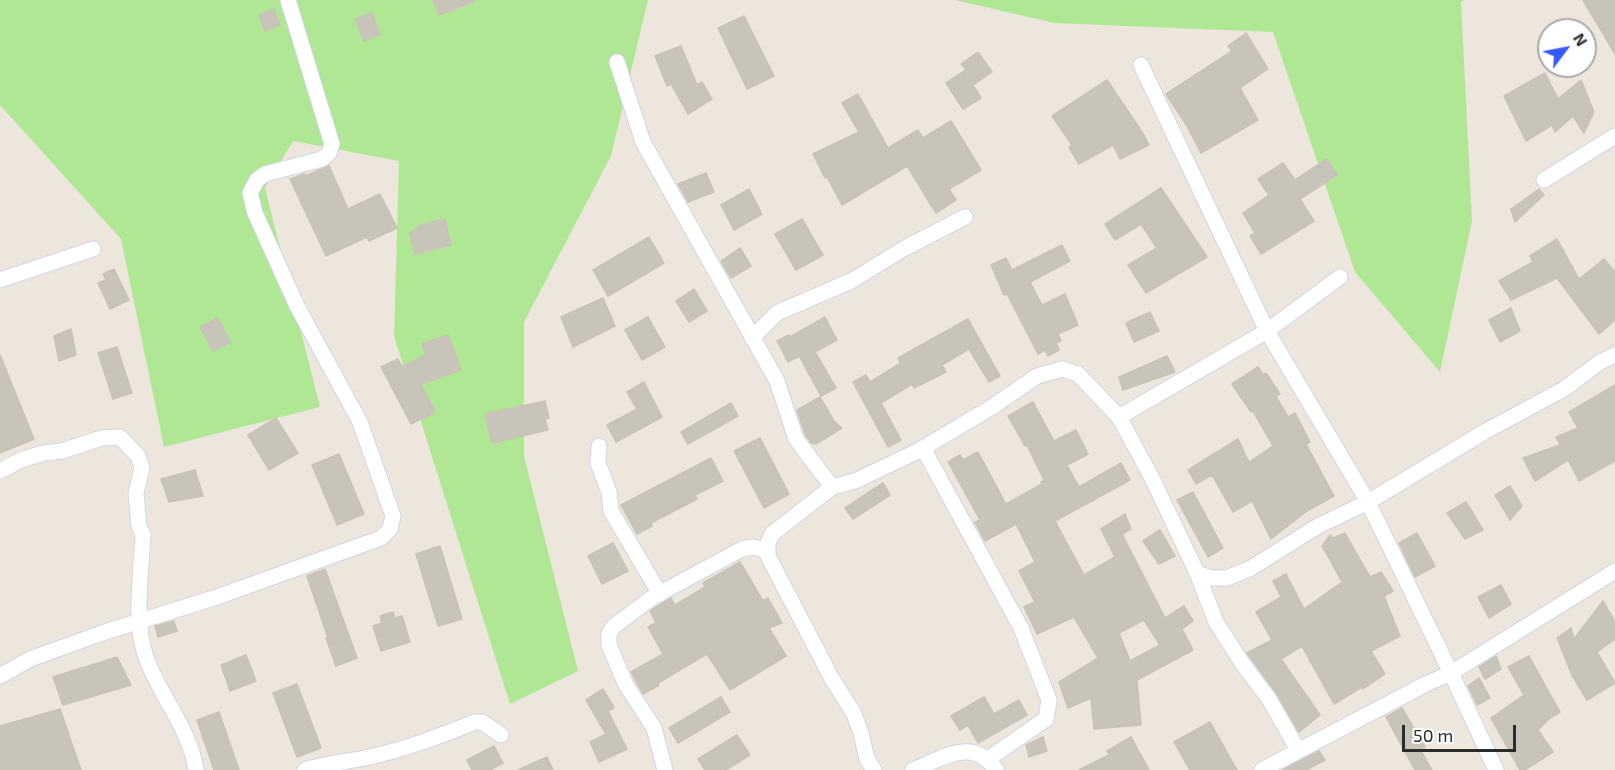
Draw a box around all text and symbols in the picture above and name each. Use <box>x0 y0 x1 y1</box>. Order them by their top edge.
north arrow <box>1537 18 1597 78</box>
text: N <box>1570 29 1592 49</box>
scale bar <box>1405 713 1519 751</box>
text: 50 m <box>1413 724 1453 746</box>

